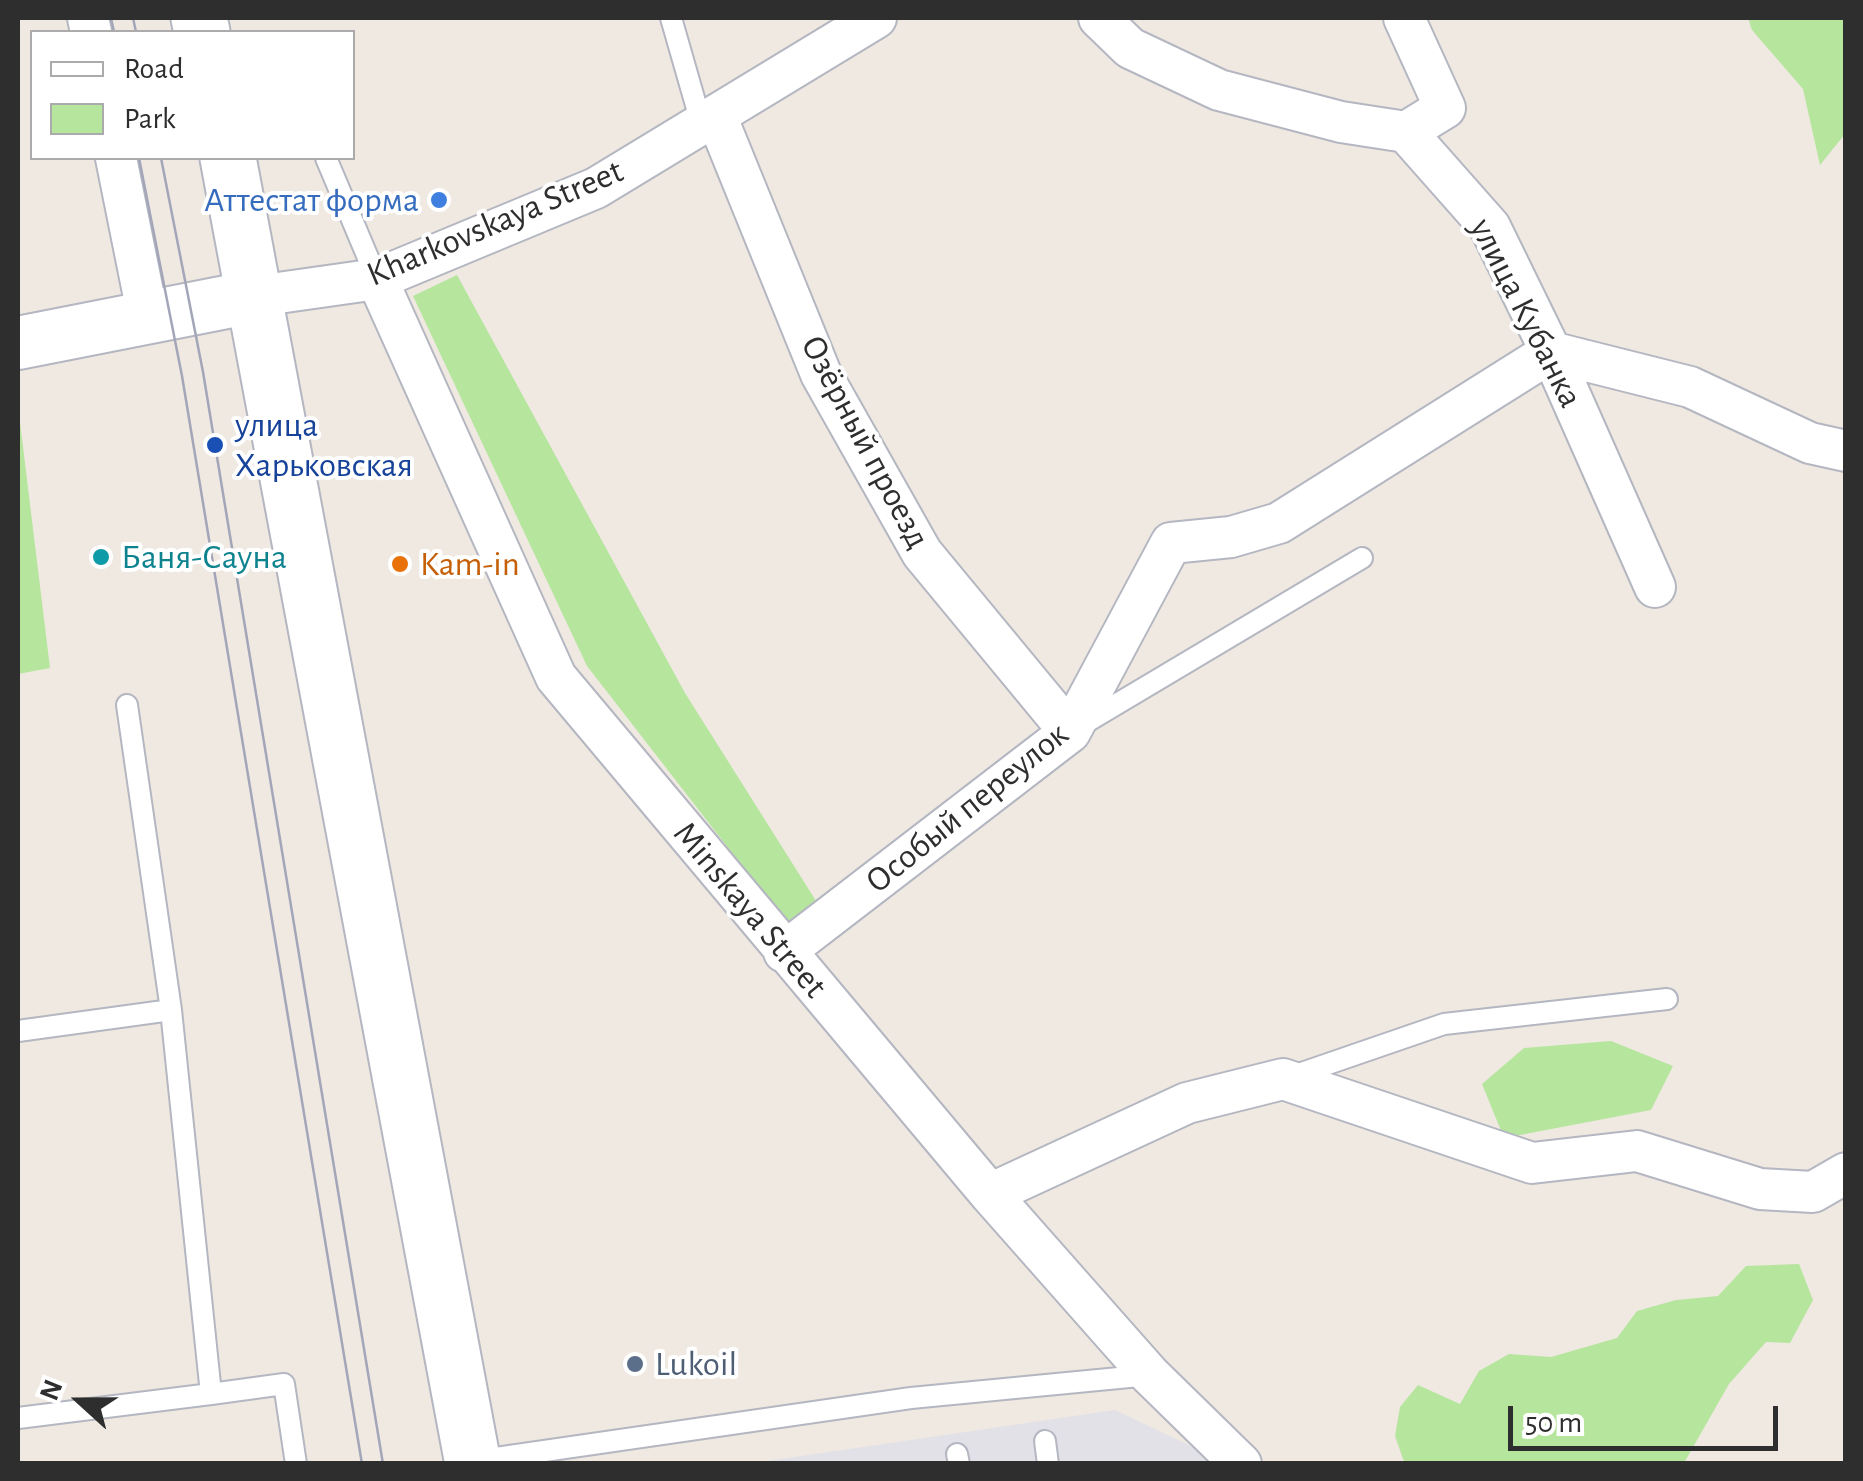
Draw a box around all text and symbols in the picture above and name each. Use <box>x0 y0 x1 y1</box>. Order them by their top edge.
legend <box>30 30 355 160</box>
text: Road <box>124 54 184 84</box>
text: Park <box>124 104 176 134</box>
street label: Kharkovskaya Street <box>361 150 629 296</box>
place label: Аттестат форма <box>204 179 419 221</box>
marker: Аттестат форма <box>428 189 450 211</box>
street label: улица Кубанка <box>1460 212 1592 414</box>
street label: Озёрный проезд <box>791 328 939 556</box>
place label: улица Харьковская <box>235 404 413 486</box>
marker: улица Харьковская <box>204 434 226 456</box>
place label: Баня-Сауна <box>121 536 287 578</box>
place label: Kam-in <box>420 543 520 585</box>
marker: Баня-Сауна <box>90 546 112 568</box>
marker: Kam-in <box>389 553 411 575</box>
street label: Особый переулок <box>857 713 1077 903</box>
street label: Minskaya Street <box>664 813 836 1007</box>
place label: Lukoil <box>655 1343 737 1385</box>
north arrow <box>30 1351 130 1451</box>
marker: Lukoil <box>624 1353 646 1375</box>
text: N <box>35 1376 69 1404</box>
scale bar <box>1513 1386 1783 1448</box>
text: 50 m <box>1525 1408 1582 1438</box>

